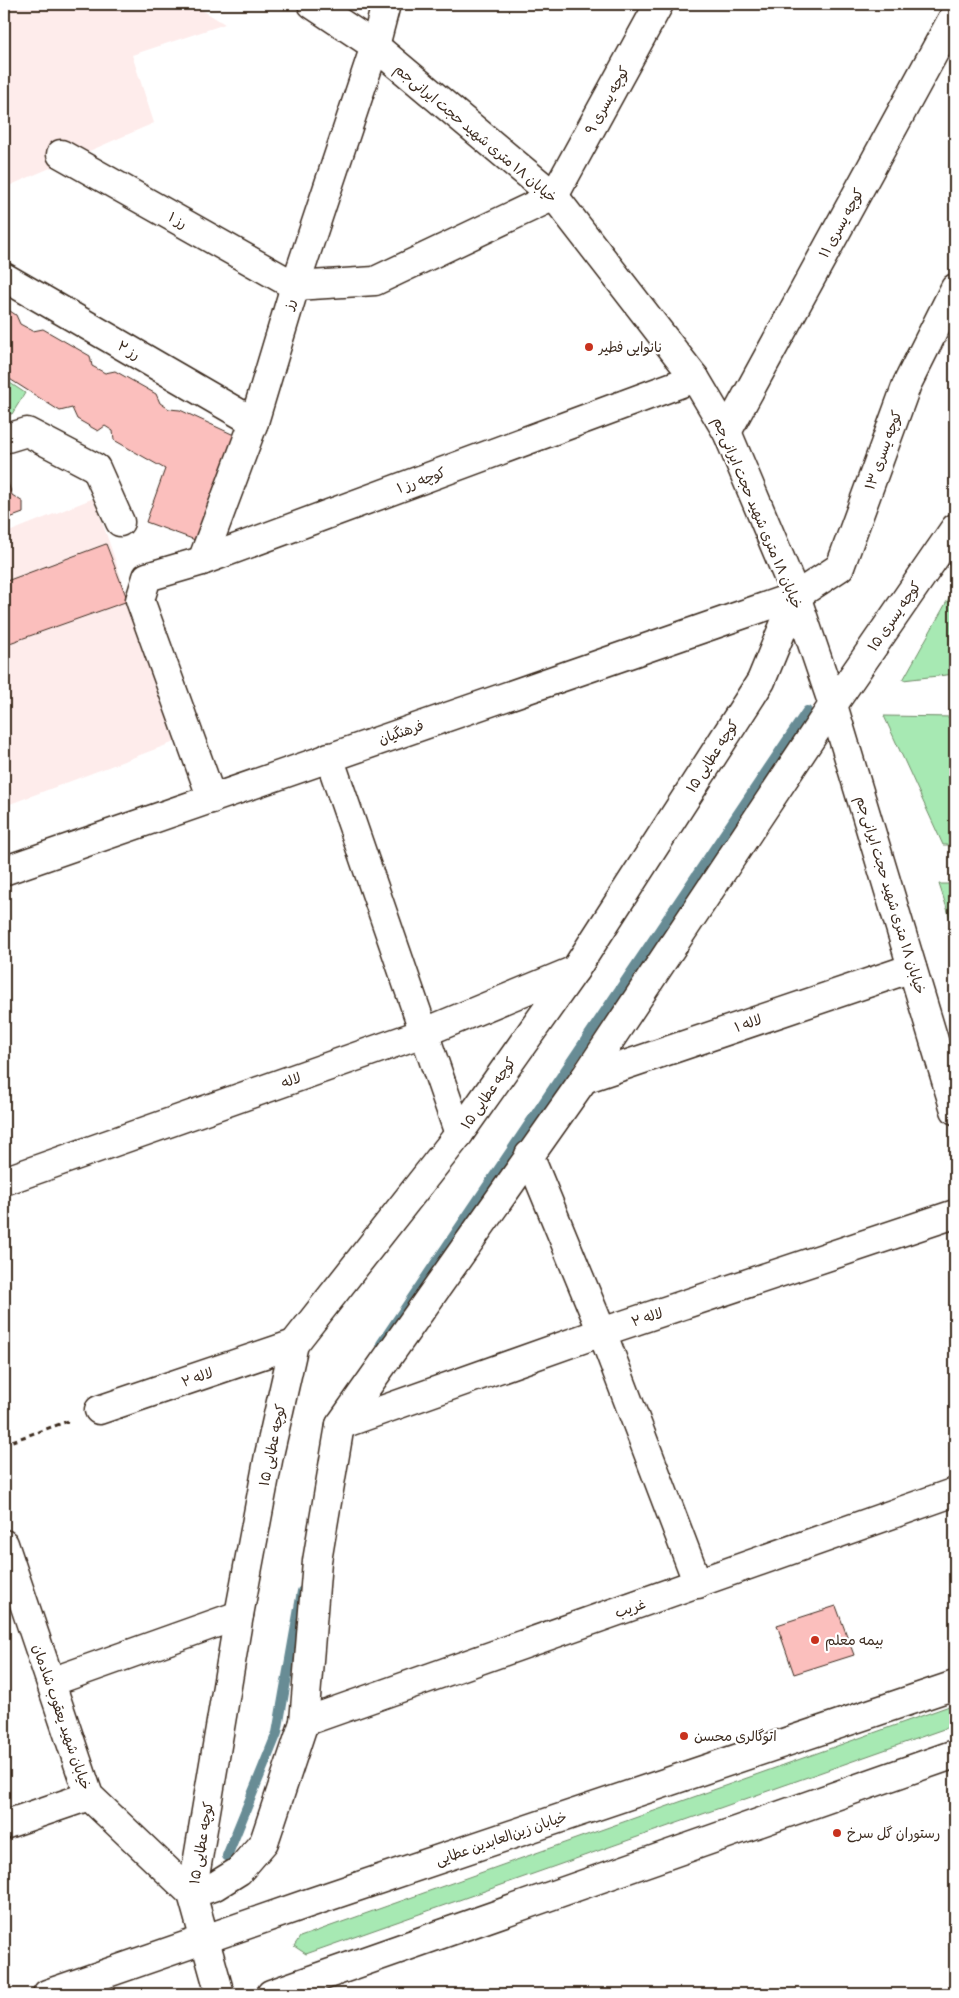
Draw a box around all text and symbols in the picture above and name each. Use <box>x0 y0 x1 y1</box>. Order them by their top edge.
street label: خیابان ۱۸ متری شهید حجت ایرانی‌جم <box>390 60 560 208</box>
street label: کوچه یسری ۹ <box>582 63 634 138</box>
street label: کوچه یسری ۱۱ <box>815 186 868 261</box>
street label: رز ۱ <box>165 208 190 232</box>
street label: رز <box>279 297 299 313</box>
street label: رز ۲ <box>114 337 143 364</box>
place label: نانوایی فطیر <box>598 339 663 356</box>
marker: نانوایی فطیر <box>583 341 595 353</box>
street label: کوچه یسری ۱۳ <box>861 408 907 493</box>
street label: خیابان ۱۸ متری شهید حجت ایرانی‌جم <box>707 415 806 612</box>
street label: کوچه رز ۱ <box>395 464 448 498</box>
street label: کوچه یسری ۱۵ <box>864 578 926 655</box>
street label: فرهنگیان <box>376 717 426 748</box>
street label: کوچه عطایی ۱۵ <box>683 717 743 797</box>
street label: خیابان ۱۸ متری شهید حجت ایرانی‌جم <box>850 794 929 997</box>
street label: لاله ۱ <box>732 1011 764 1036</box>
street label: کوچه عطایی ۱۵ <box>457 1054 520 1133</box>
street label: لاله <box>279 1069 303 1092</box>
street label: لاله ۲ <box>629 1304 665 1331</box>
street label: لاله ۲ <box>179 1364 215 1391</box>
street label: کوچه عطایی ۱۵ <box>255 1402 290 1488</box>
street label: غریب <box>612 1595 648 1622</box>
place label: بیمه معلم <box>825 1632 884 1651</box>
marker: بیمه معلم <box>809 1634 821 1646</box>
street label: خیابان شهید یعقوب شادمان <box>29 1642 94 1792</box>
place label: اتوگالری محسن <box>694 1728 777 1745</box>
marker: اتوگالری محسن <box>678 1730 690 1742</box>
street label: کوچه عطایی ۱۵ <box>186 1800 218 1886</box>
street label: خیابان زین‌العابدین عطایی <box>433 1808 569 1869</box>
place label: رستوران گل سرخ <box>847 1825 940 1843</box>
marker: رستوران گل سرخ <box>831 1827 843 1839</box>

